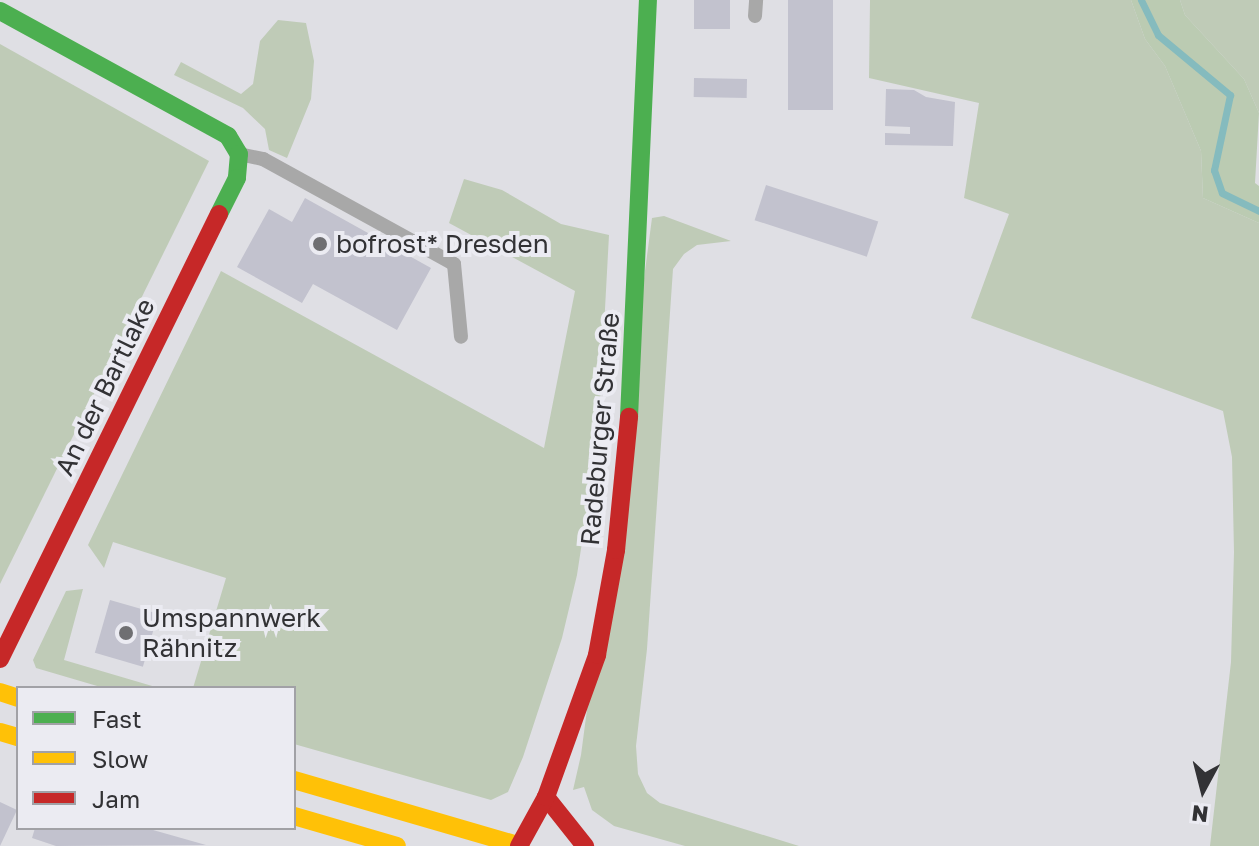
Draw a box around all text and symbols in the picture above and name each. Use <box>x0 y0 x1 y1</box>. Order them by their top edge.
place label: bofrost* Dresden <box>336 228 549 260</box>
marker: bofrost* Dresden <box>311 235 329 253</box>
street label: An der Bartlake <box>49 293 161 481</box>
street label: Radeburger Straße <box>574 311 626 547</box>
place label: Umspannwerk Rähnitz <box>142 602 321 664</box>
marker: Umspannwerk Rähnitz <box>117 624 135 642</box>
legend <box>16 686 296 830</box>
text: Fast <box>92 704 142 733</box>
text: Slow <box>92 744 148 773</box>
north arrow <box>1163 750 1243 830</box>
text: Jam <box>92 784 140 813</box>
text: N <box>1190 800 1210 829</box>

